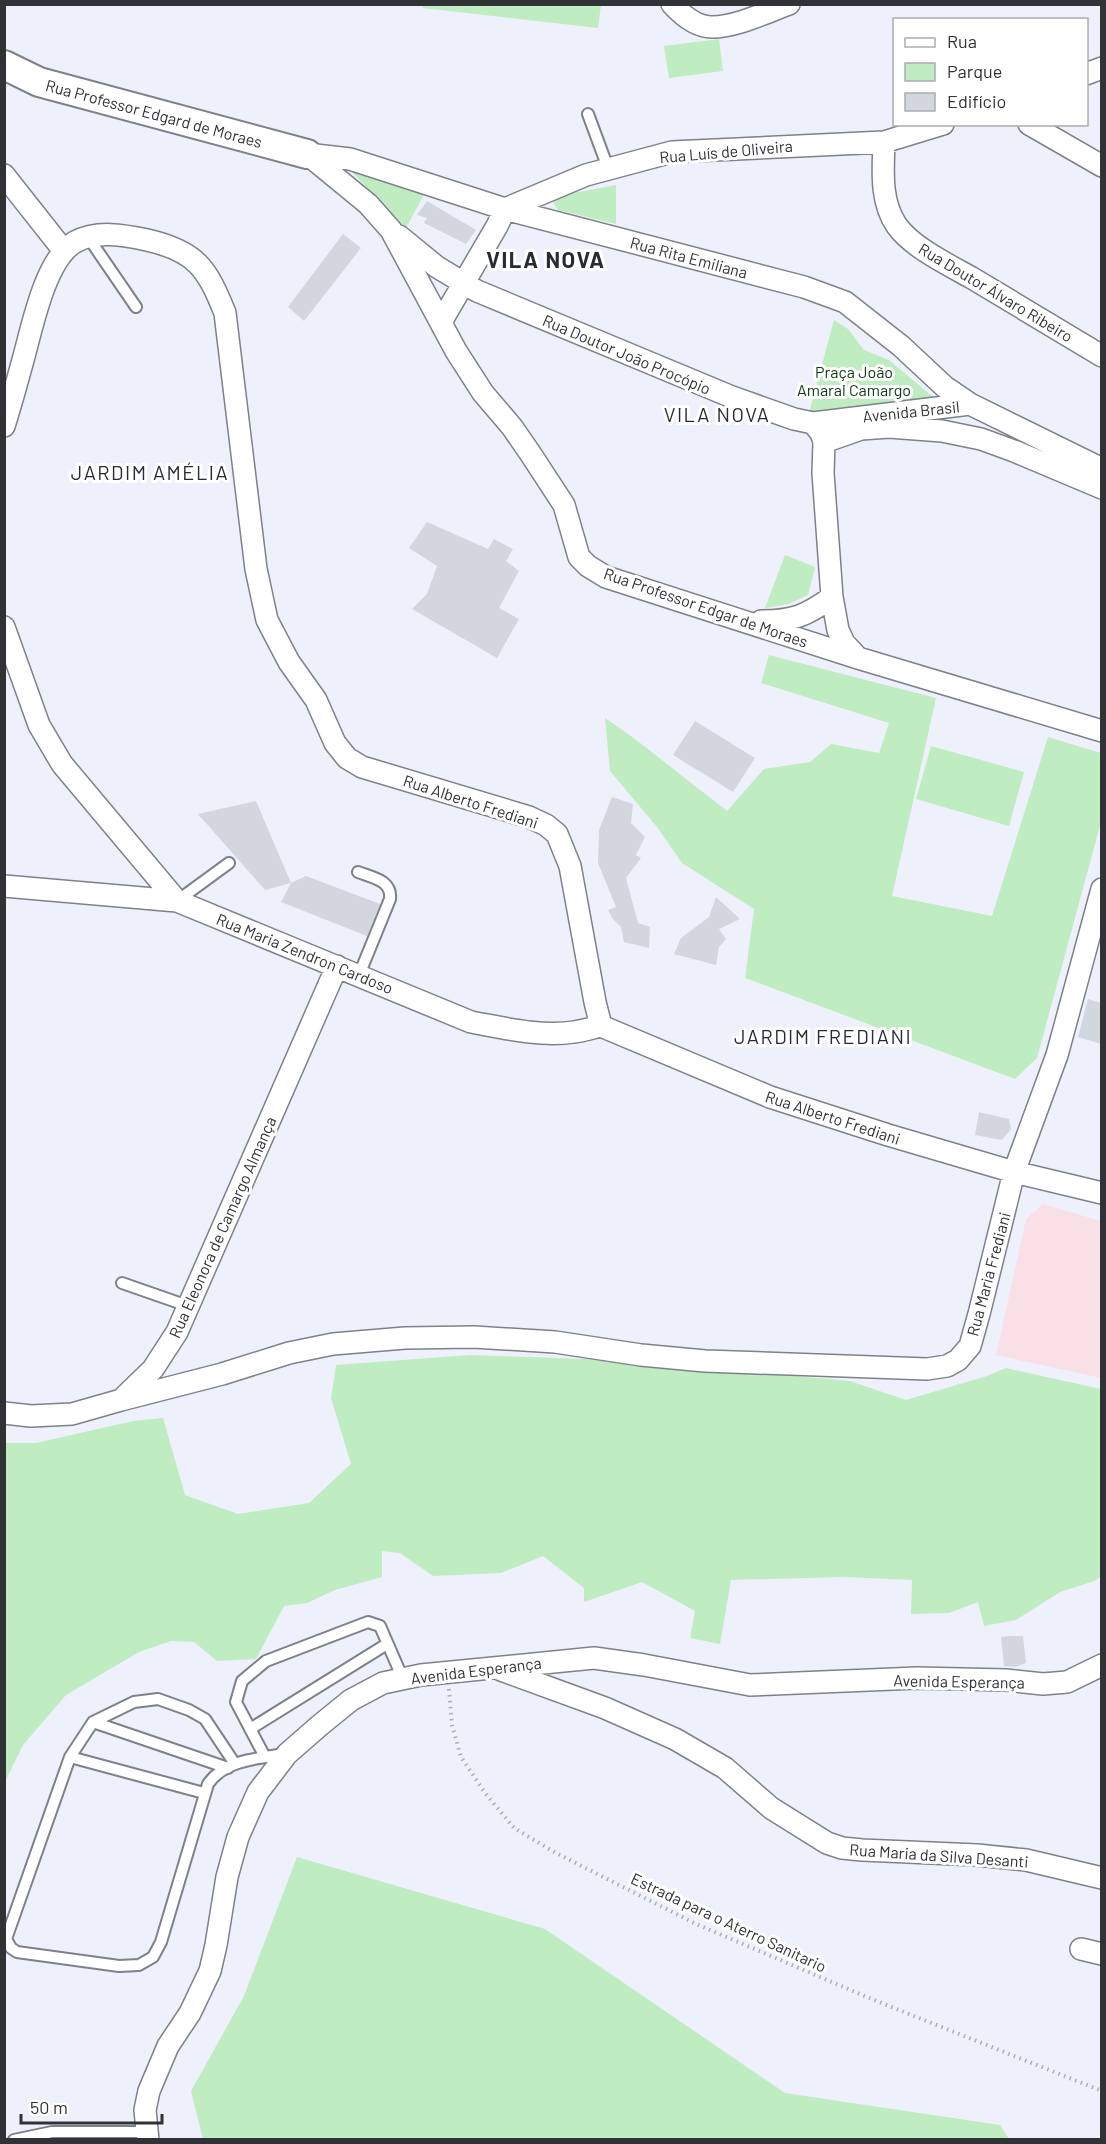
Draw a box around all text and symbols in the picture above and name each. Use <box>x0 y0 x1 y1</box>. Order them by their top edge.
legend <box>893 18 1088 126</box>
text: Rua <box>947 30 977 52</box>
text: Parque <box>947 60 1002 82</box>
street label: Rua Professor Edgard de Moraes <box>44 75 264 151</box>
text: Edifício <box>947 90 1006 112</box>
street label: Rua Luís de Oliveira <box>659 136 793 166</box>
street label: Rua Rita Emiliana <box>628 232 750 282</box>
street label: Rua Doutor Álvaro Ribeiro <box>915 238 1077 346</box>
district label: VILA NOVA <box>486 246 606 272</box>
street label: Rua Doutor João Procópio <box>540 310 714 398</box>
park label: Praça João Amaral Camargo <box>797 362 911 399</box>
street label: Avenida Brasil <box>862 396 960 426</box>
district label: VILA NOVA <box>664 402 770 426</box>
district label: JARDIM AMÉLIA <box>71 460 229 484</box>
street label: Rua Professor Edgar de Moraes <box>601 563 811 651</box>
street label: Rua Alberto Frediani <box>401 770 541 832</box>
street label: Rua Maria Zendron Cardoso <box>214 909 396 997</box>
district label: JARDIM FREDIANI <box>734 1024 912 1048</box>
street label: Rua Alberto Frediani <box>763 1086 903 1148</box>
street label: Rua Eleonora de Camargo Almança <box>164 1113 280 1341</box>
street label: Rua Maria Frediani <box>962 1210 1014 1338</box>
street label: Avenida Esperança <box>410 1653 542 1687</box>
street label: Avenida Esperança <box>893 1670 1025 1692</box>
street label: Rua Maria da Silva Desanti <box>849 1839 1029 1871</box>
street label: Estrada para o Aterro Sanitario <box>628 1868 830 1976</box>
scale bar <box>21 2087 162 2125</box>
text: 50 m <box>30 2096 68 2118</box>

